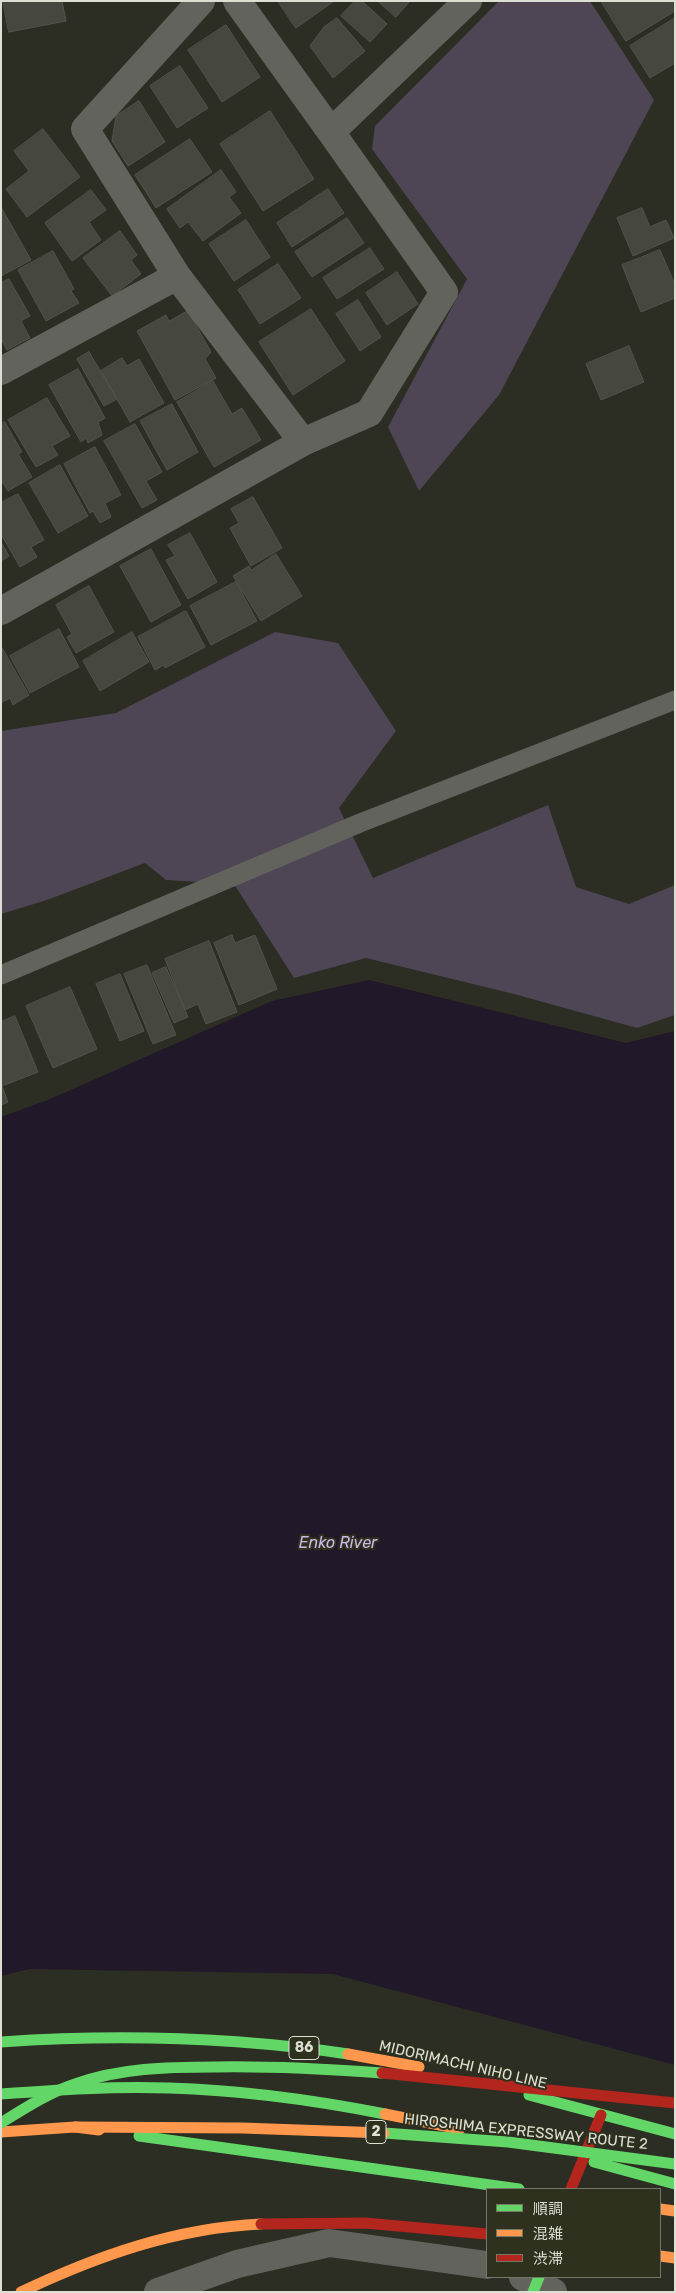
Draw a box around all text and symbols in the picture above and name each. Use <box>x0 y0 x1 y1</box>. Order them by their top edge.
water label: Enko River <box>299 1533 377 1553</box>
road number: 86 <box>289 2036 319 2060</box>
street label: MIDORIMACHI NIHO LINE <box>377 2037 549 2093</box>
street label: HIROSHIMA EXPRESSWAY ROUTE 2 <box>403 2110 649 2154</box>
road number: 2 <box>366 2120 386 2144</box>
legend <box>486 2188 661 2278</box>
text: 順調 <box>533 2200 563 2218</box>
text: 混雑 <box>533 2225 563 2243</box>
text: 渋滞 <box>533 2250 563 2268</box>

